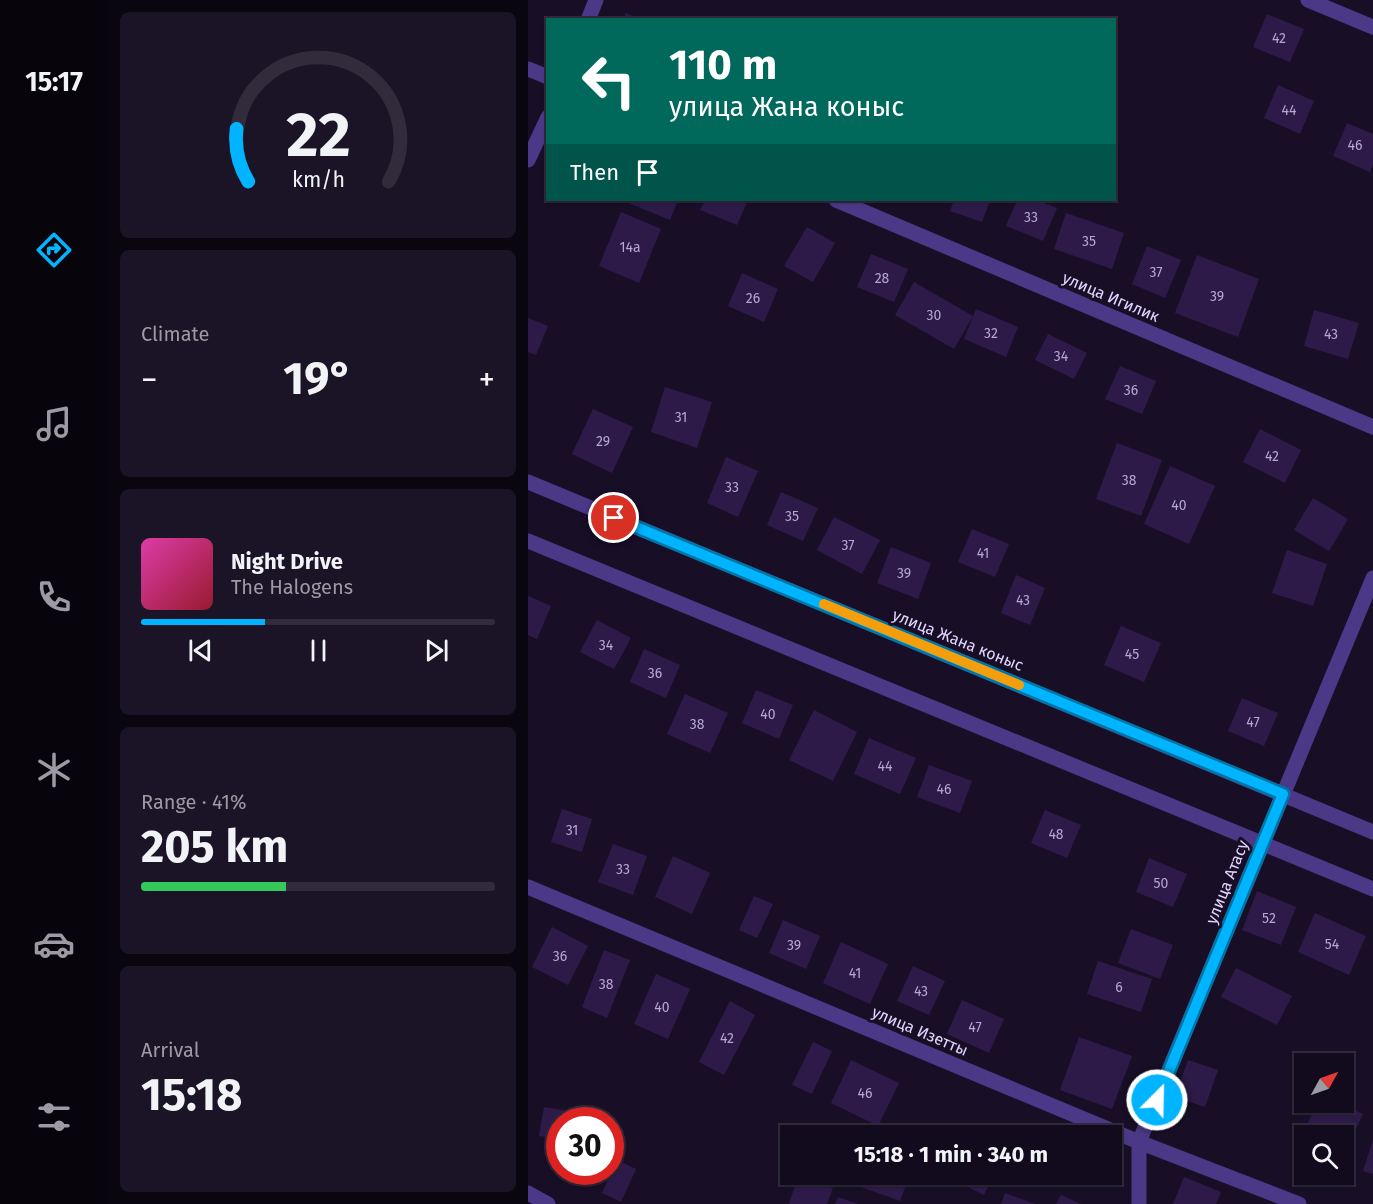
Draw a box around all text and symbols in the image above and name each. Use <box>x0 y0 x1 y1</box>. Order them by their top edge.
house number: 42 <box>1272 30 1286 47</box>
text: 110 m <box>669 40 777 90</box>
icon: left <box>570 42 648 120</box>
text: 15:17 <box>25 66 83 98</box>
text: улица Жана коныс <box>669 91 904 123</box>
text: 22 <box>286 98 350 173</box>
house number: 44 <box>1282 102 1297 119</box>
house number: 46 <box>1348 137 1362 154</box>
icon: arrive <box>631 156 664 189</box>
text: Then <box>570 159 619 186</box>
text: km/h <box>291 168 345 194</box>
house number: 33 <box>1024 209 1038 226</box>
icon: directions <box>33 229 75 271</box>
house number: 35 <box>1082 233 1096 250</box>
house number: 14а <box>619 239 641 256</box>
house number: 37 <box>1149 264 1163 281</box>
street label: улица Игилик <box>1060 268 1163 326</box>
house number: 28 <box>875 270 890 287</box>
house number: 39 <box>1210 288 1224 305</box>
house number: 26 <box>746 290 760 307</box>
house number: 30 <box>927 307 942 324</box>
text: Climate <box>141 322 209 346</box>
house number: 32 <box>984 325 998 342</box>
house number: 43 <box>1324 326 1338 343</box>
house number: 34 <box>1054 348 1069 365</box>
text: 19° <box>283 352 353 406</box>
text: − <box>141 360 158 400</box>
text: + <box>479 360 495 400</box>
house number: 36 <box>1124 382 1138 399</box>
icon: music <box>33 403 75 445</box>
house number: 31 <box>675 409 687 426</box>
house number: 29 <box>596 433 610 450</box>
house number: 42 <box>1265 448 1279 465</box>
house number: 38 <box>1122 472 1137 489</box>
house number: 33 <box>725 479 739 496</box>
pin <box>588 492 639 543</box>
house number: 40 <box>1171 497 1187 514</box>
icon: arrive <box>597 501 630 534</box>
house number: 35 <box>785 508 799 525</box>
house number: 37 <box>841 537 855 554</box>
house number: 41 <box>977 545 989 562</box>
text: Night Drive <box>231 548 343 575</box>
house number: 39 <box>897 565 911 582</box>
text: The Halogens <box>231 575 353 599</box>
icon: phone <box>33 576 75 618</box>
house number: 43 <box>1016 592 1030 609</box>
street label: улица Жана коныс <box>890 605 1026 675</box>
icon: previous <box>184 634 217 667</box>
icon: pause <box>302 634 335 667</box>
icon: next <box>420 634 453 667</box>
house number: 34 <box>599 637 614 654</box>
house number: 45 <box>1125 646 1139 663</box>
house number: 36 <box>648 665 662 682</box>
house number: 40 <box>760 706 776 723</box>
house number: 47 <box>1246 714 1260 731</box>
house number: 38 <box>690 716 705 733</box>
icon: climate <box>33 749 75 791</box>
house number: 44 <box>878 758 893 775</box>
house number: 46 <box>937 781 951 798</box>
text: Range · 41% <box>141 790 247 814</box>
text: 205 km <box>141 820 288 874</box>
house number: 31 <box>566 822 578 839</box>
house number: 48 <box>1048 826 1064 843</box>
street label: улица Атасу <box>1202 837 1252 927</box>
house number: 33 <box>616 861 630 878</box>
house number: 50 <box>1154 875 1169 892</box>
house number: 52 <box>1262 910 1276 927</box>
icon: car <box>33 923 75 965</box>
house number: 54 <box>1325 936 1340 953</box>
house number: 39 <box>787 937 801 954</box>
house number: 36 <box>553 948 567 965</box>
house number: 41 <box>849 965 861 982</box>
house number: 38 <box>599 976 614 993</box>
house number: 6 <box>1115 979 1123 996</box>
house number: 43 <box>914 983 928 1000</box>
house number: 40 <box>654 999 670 1016</box>
street label: улица Изетты <box>869 1002 971 1060</box>
house number: 47 <box>968 1019 982 1036</box>
house number: 42 <box>720 1030 734 1047</box>
text: Arrival <box>141 1038 200 1062</box>
north arrow <box>1294 1053 1354 1113</box>
map controls <box>1294 1053 1354 1185</box>
text: 15:18 <box>141 1068 242 1122</box>
position arrow <box>1125 1068 1189 1132</box>
house number: 46 <box>858 1085 872 1102</box>
icon: filters <box>33 1096 75 1138</box>
speed limit sign: 30 <box>546 1107 624 1185</box>
button: search <box>1294 1125 1354 1185</box>
text: 15:18 · 1 min · 340 m <box>854 1141 1048 1168</box>

